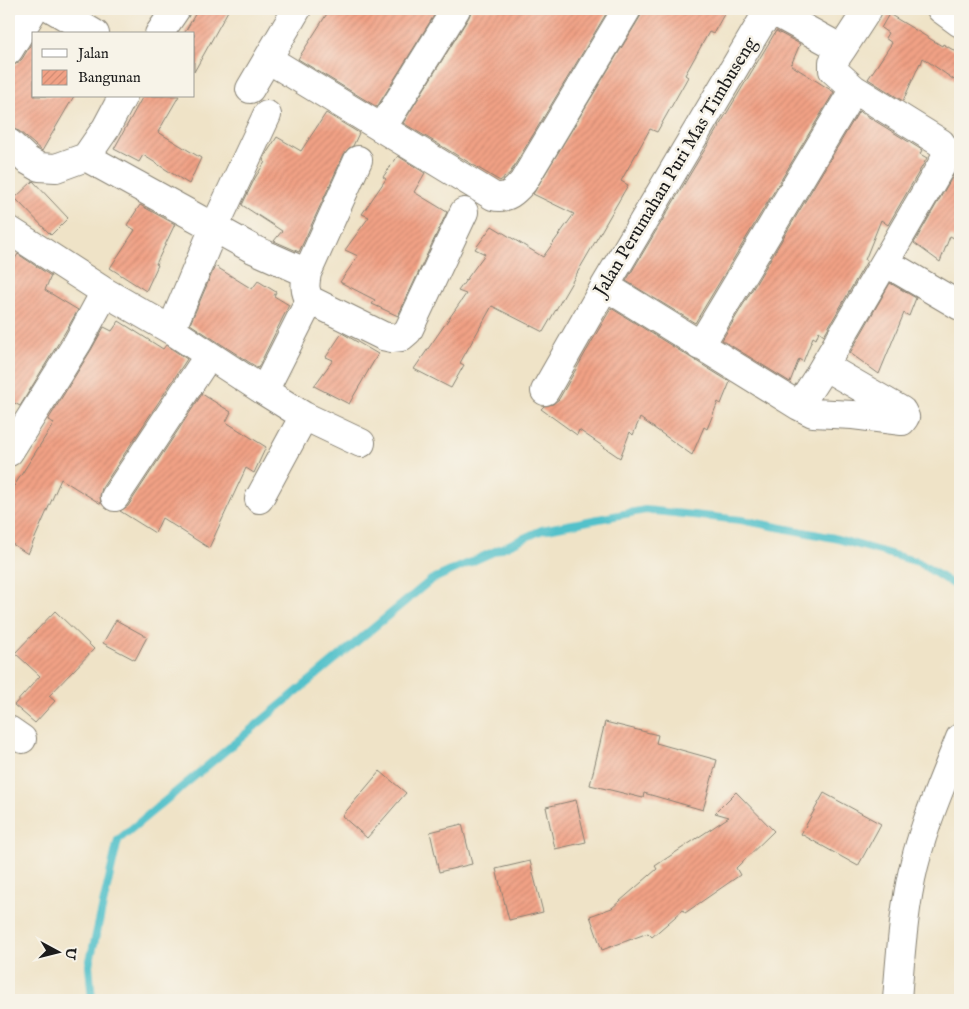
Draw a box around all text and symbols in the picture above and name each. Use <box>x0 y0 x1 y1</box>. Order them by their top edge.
legend <box>32 32 195 98</box>
street label: Jalan Perumahan Puri Mas Timbuseng <box>588 32 763 303</box>
text: Jalan <box>76 44 109 63</box>
text: Bangunan <box>78 68 141 87</box>
north arrow <box>32 926 82 976</box>
text: U <box>60 945 80 962</box>

